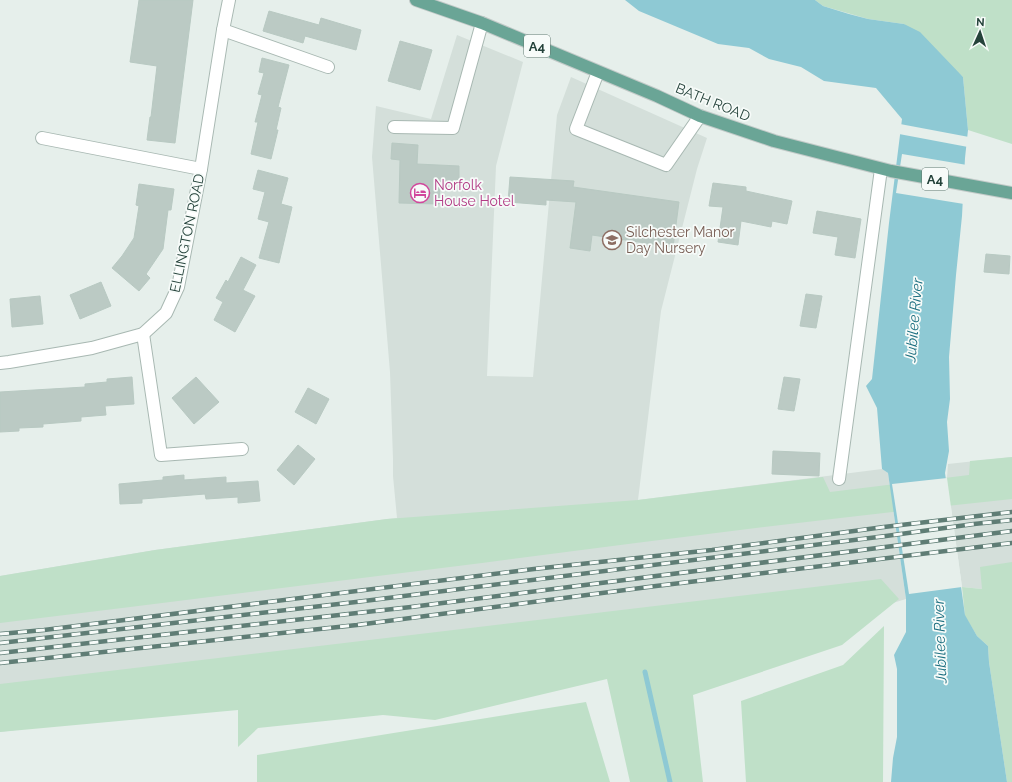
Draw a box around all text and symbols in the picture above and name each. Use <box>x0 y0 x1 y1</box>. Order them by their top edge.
north arrow <box>960 12 1000 52</box>
text: N <box>976 16 985 29</box>
road number: A4 <box>524 35 550 57</box>
street label: BATH ROAD <box>673 80 753 124</box>
road number: A4 <box>922 168 948 190</box>
street label: ELLINGTON ROAD <box>167 172 207 294</box>
place label: Norfolk House Hotel <box>434 177 515 209</box>
hotel icon: Norfolk House Hotel <box>409 182 431 204</box>
place label: Silchester Manor Day Nursery <box>626 224 734 256</box>
school or university icon: Silchester Manor Day Nursery <box>601 229 623 251</box>
water label: Jubilee River <box>901 276 927 364</box>
water label: Jubilee River <box>930 598 950 684</box>

